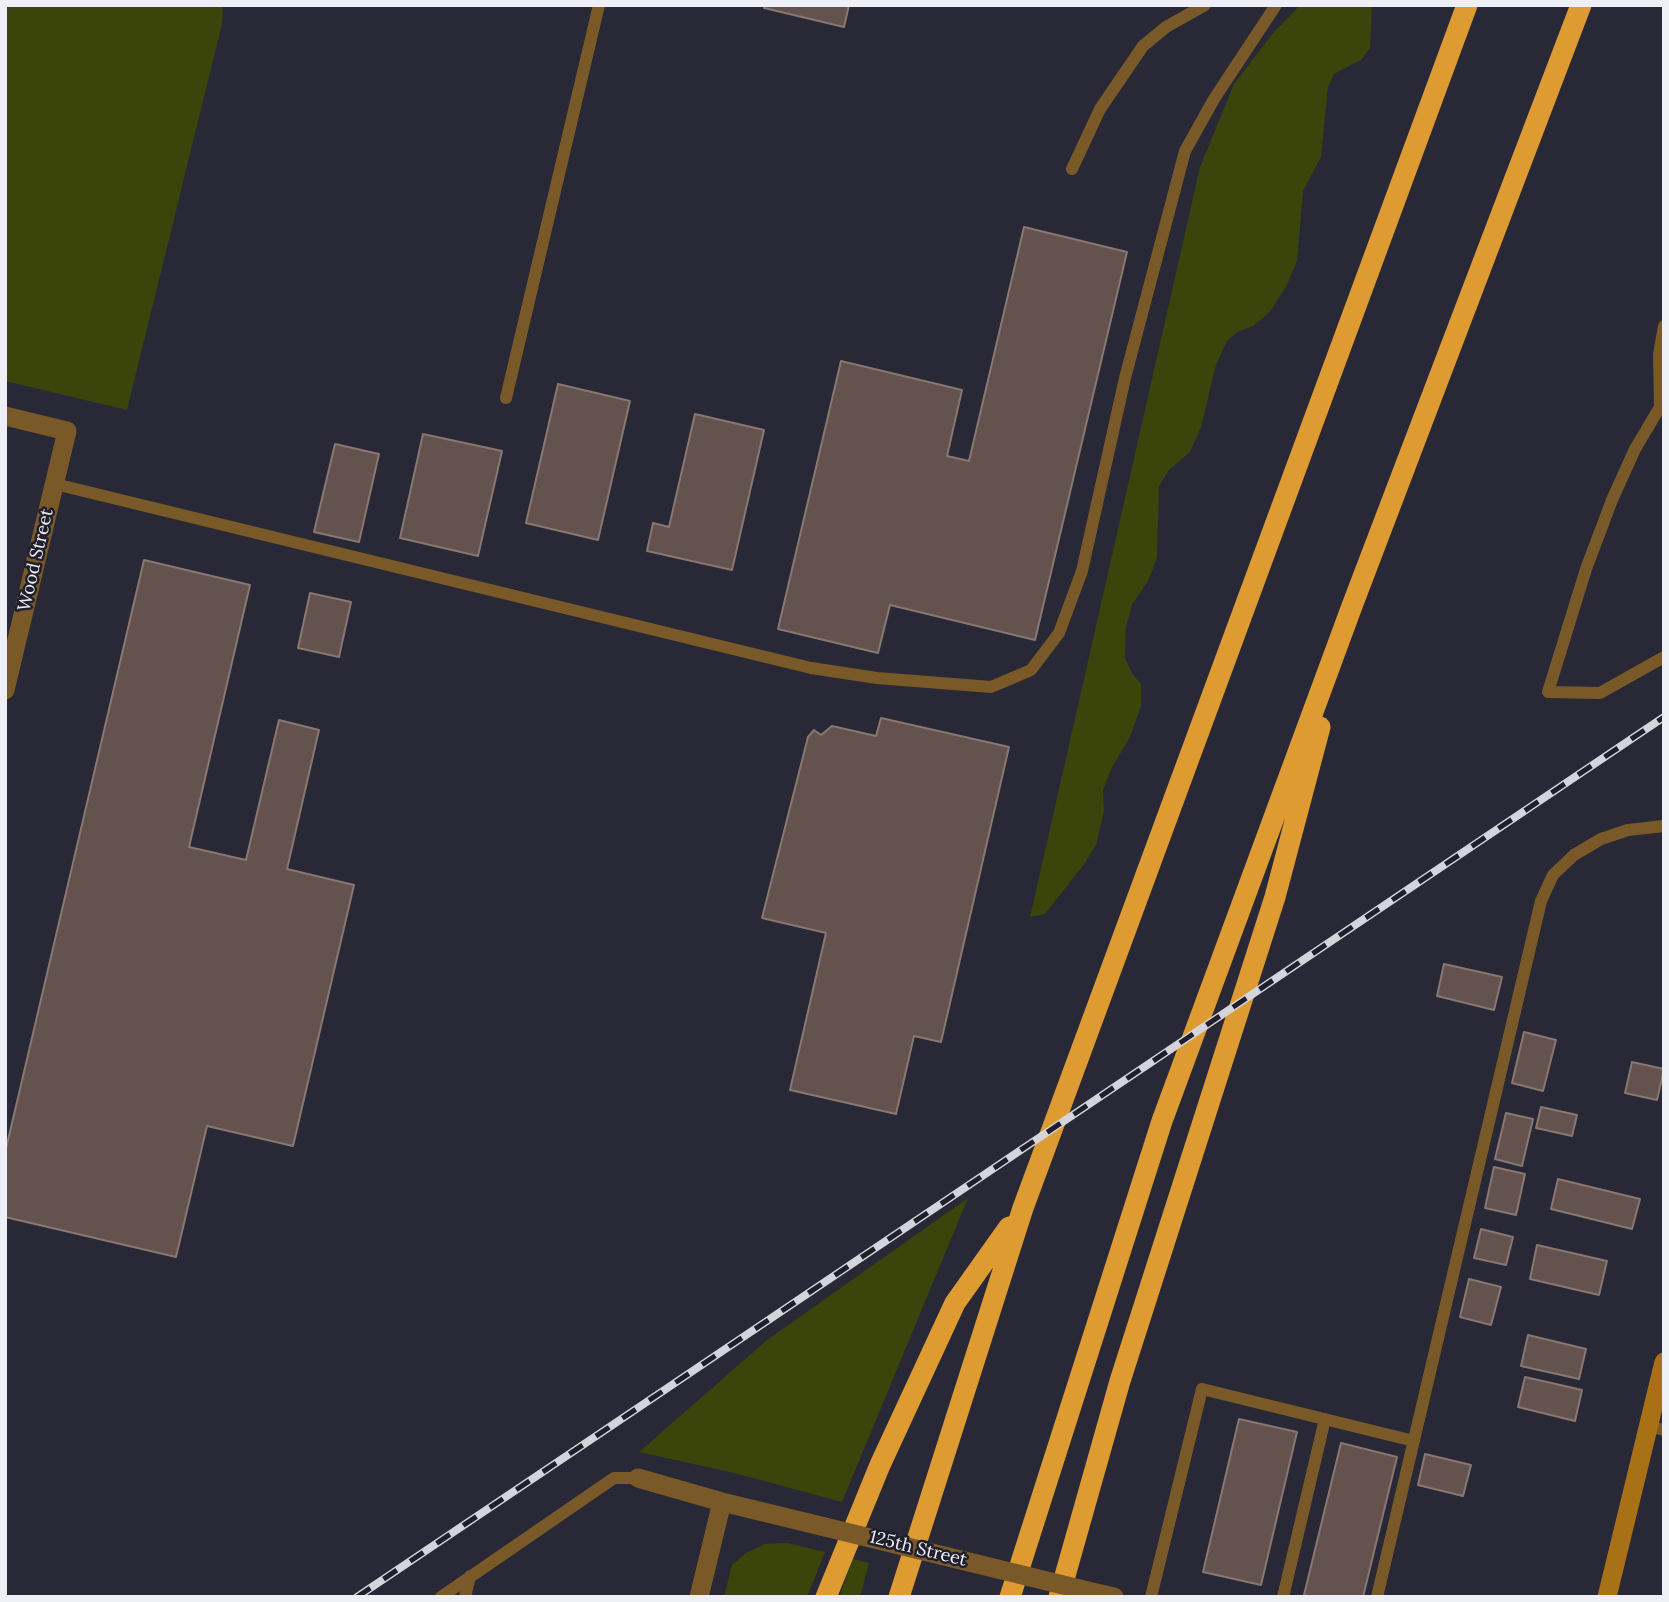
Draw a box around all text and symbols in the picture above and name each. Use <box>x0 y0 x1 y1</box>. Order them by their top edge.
street label: Wood Street <box>14 507 58 613</box>
street label: 125th Street <box>867 1526 969 1572</box>

